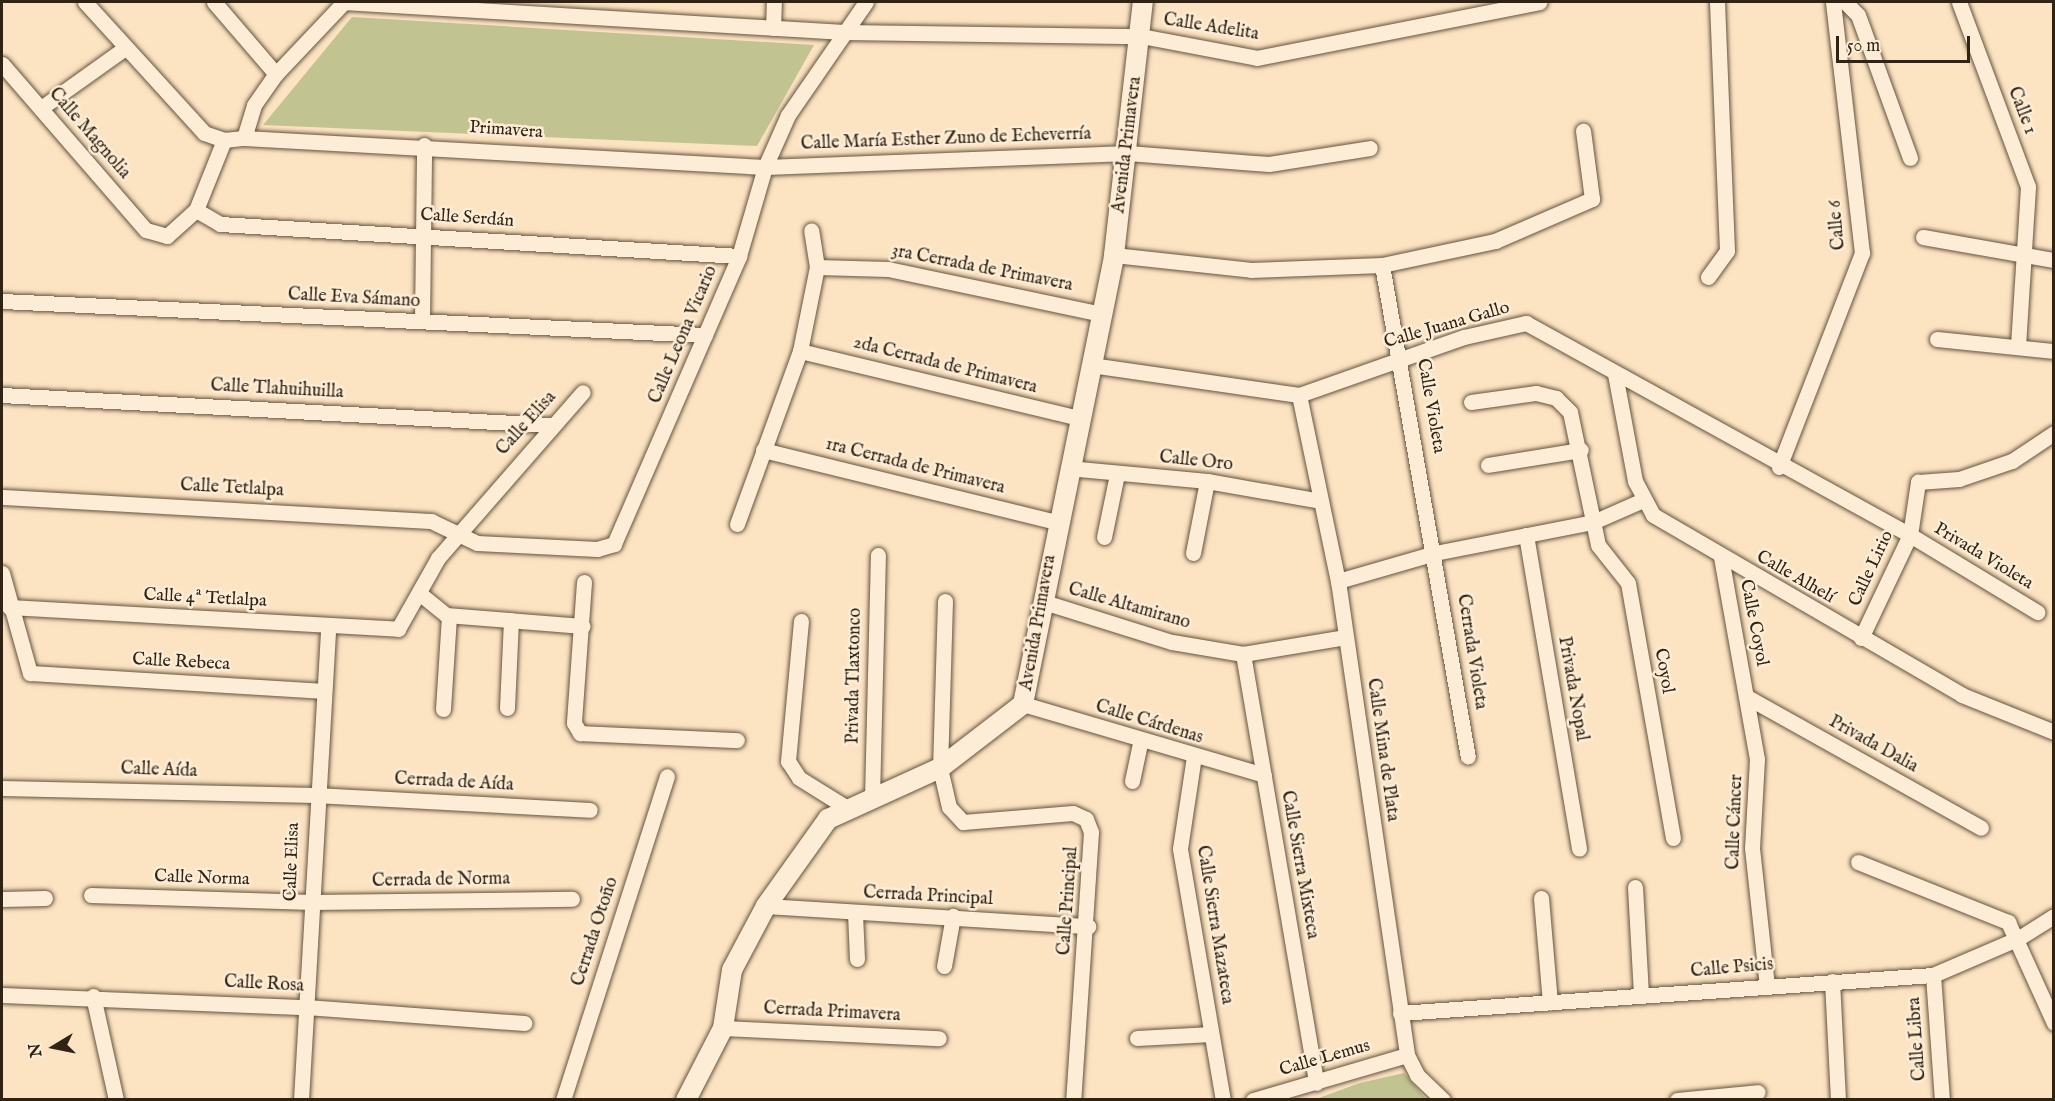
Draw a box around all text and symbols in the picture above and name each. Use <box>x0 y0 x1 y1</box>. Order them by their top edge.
street label: Calle Adelita <box>1162 10 1260 46</box>
scale bar <box>1839 24 1972 62</box>
text: 50 m <box>1847 35 1880 58</box>
street label: Avenida Primavera <box>1109 75 1147 215</box>
street label: Calle Magnolia <box>44 84 134 184</box>
street label: Calle 1 <box>2002 84 2040 138</box>
street label: Primavera <box>468 118 544 144</box>
street label: Calle María Esther Zuno de Echeverría <box>800 124 1092 156</box>
street label: Calle 6 <box>1825 199 1851 251</box>
street label: Calle Serdán <box>420 205 514 233</box>
street label: 3ra Cerrada de Primavera <box>890 241 1074 297</box>
street label: Calle Leona Vicario <box>645 263 723 407</box>
street label: Calle Eva Sámano <box>287 285 421 313</box>
street label: Calle Juana Gallo <box>1382 298 1512 354</box>
street label: 2da Cerrada de Primavera <box>851 333 1039 399</box>
street label: Calle Violeta <box>1411 357 1449 455</box>
street label: Calle Tlahuihuilla <box>210 376 344 404</box>
street label: Calle Elisa <box>493 387 561 461</box>
street label: 1ra Cerrada de Primavera <box>823 434 1007 500</box>
street label: Calle Oro <box>1158 447 1234 477</box>
street label: Calle Tetlalpa <box>180 475 284 503</box>
street label: Privada Violeta <box>1929 519 2037 595</box>
street label: Calle Lirio <box>1845 528 1899 610</box>
street label: Calle Alhelí <box>1752 547 1838 609</box>
street label: Avenida Primavera <box>1016 553 1062 693</box>
street label: Calle Coyol <box>1734 578 1772 668</box>
street label: Calle Altamirano <box>1065 579 1193 635</box>
street label: Calle 4ª Tetlalpa <box>143 585 267 613</box>
street label: Cerrada Violeta <box>1451 593 1491 711</box>
street label: Privada Tlaxtonco <box>843 608 867 744</box>
street label: Privada Nopal <box>1552 635 1592 743</box>
street label: Coyol <box>1648 647 1678 695</box>
street label: Calle Rebeca <box>132 650 230 676</box>
street label: Calle Mina de Plata <box>1361 677 1403 823</box>
street label: Calle Cárdenas <box>1093 696 1205 750</box>
street label: Privada Dalia <box>1825 712 1921 778</box>
street label: Calle Aída <box>120 759 198 783</box>
street label: Cerrada de Aída <box>394 769 514 797</box>
street label: Calle Cáncer <box>1724 774 1748 870</box>
street label: Calle Sierra Mixteca <box>1275 789 1323 941</box>
street label: Calle Elisa <box>281 822 305 902</box>
street label: Calle Sierra Mazateca <box>1191 844 1237 1006</box>
street label: Calle Principal <box>1054 846 1084 956</box>
street label: Calle Norma <box>154 867 250 891</box>
street label: Cerrada de Norma <box>372 869 510 893</box>
street label: Cerrada Otoño <box>568 875 624 989</box>
street label: Cerrada Principal <box>863 883 993 911</box>
street label: Calle Psicis <box>1690 955 1774 983</box>
street label: Calle Rosa <box>223 972 305 998</box>
street label: Calle Libra <box>1904 996 1932 1082</box>
street label: Cerrada Primavera <box>763 999 901 1027</box>
north arrow <box>24 1017 84 1077</box>
street label: Calle Lemus <box>1277 1036 1373 1082</box>
text: N <box>25 1042 47 1059</box>

